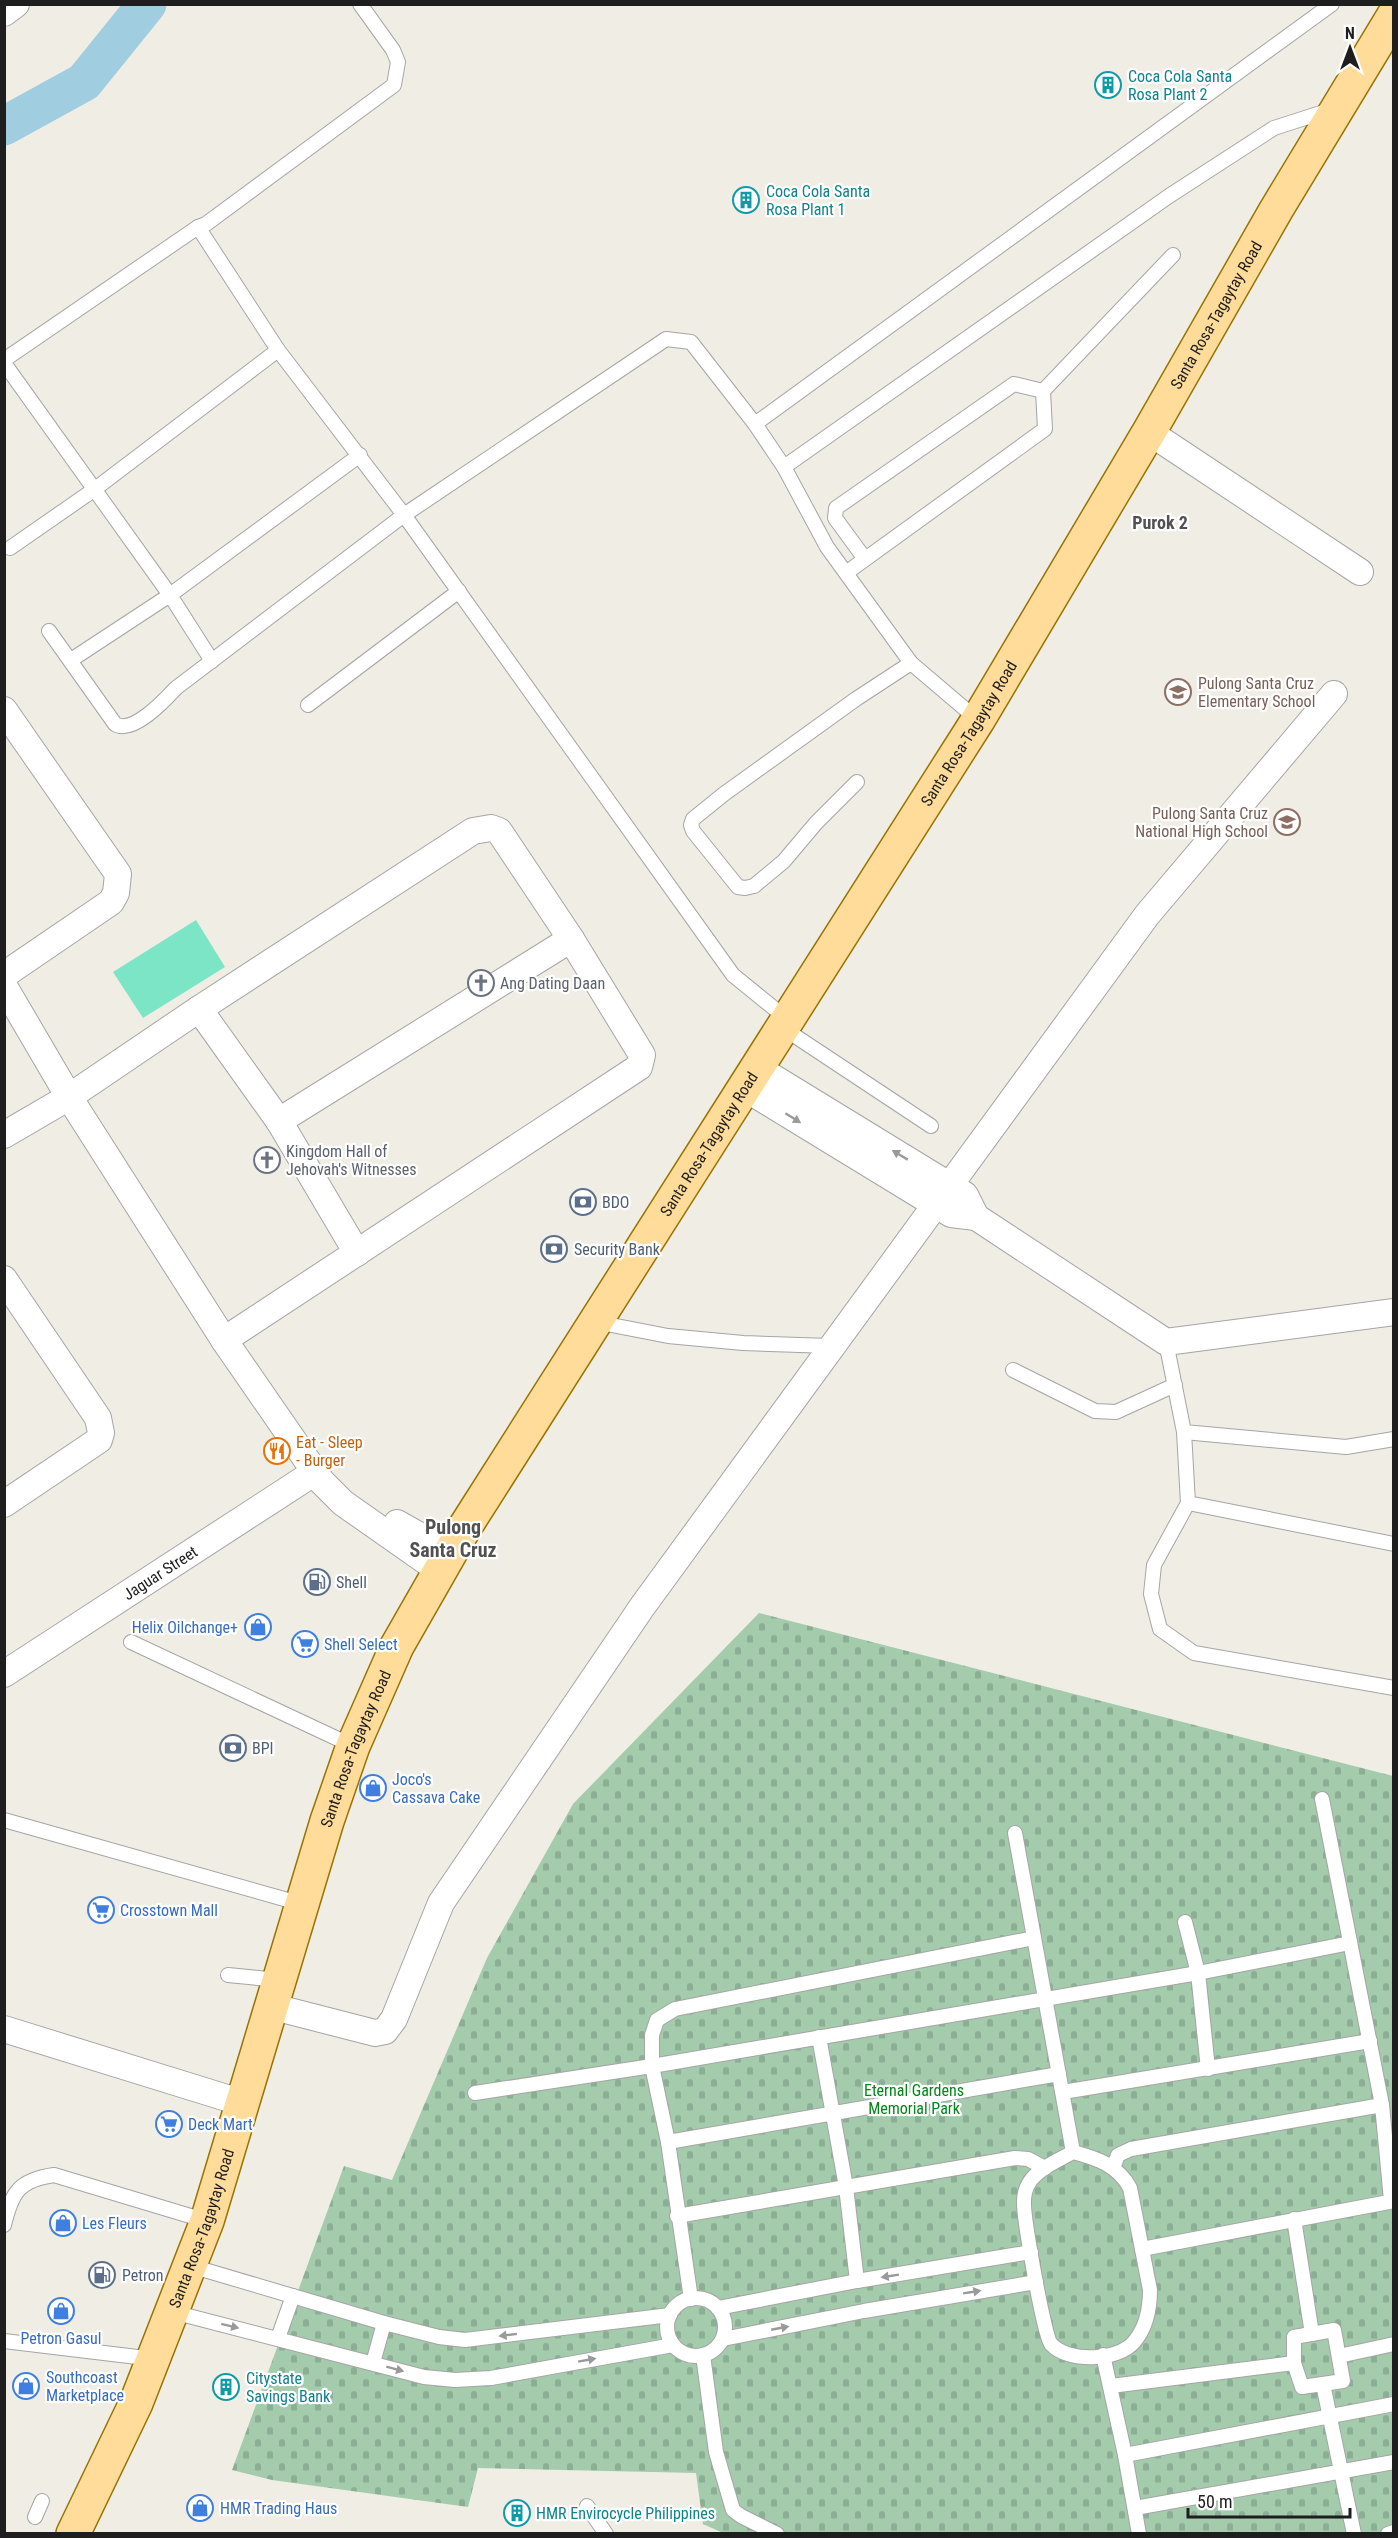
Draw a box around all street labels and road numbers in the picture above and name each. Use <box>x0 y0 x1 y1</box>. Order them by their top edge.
street label: Santa Rosa-Tagaytay Road <box>1167 238 1266 393</box>
street label: Santa Rosa-Tagaytay Road <box>917 657 1021 810</box>
street label: Santa Rosa-Tagaytay Road <box>656 1068 762 1220</box>
street label: Jaguar Street <box>120 1542 201 1604</box>
street label: Santa Rosa-Tagaytay Road <box>317 1667 395 1830</box>
street label: Santa Rosa-Tagaytay Road <box>165 2147 238 2311</box>

